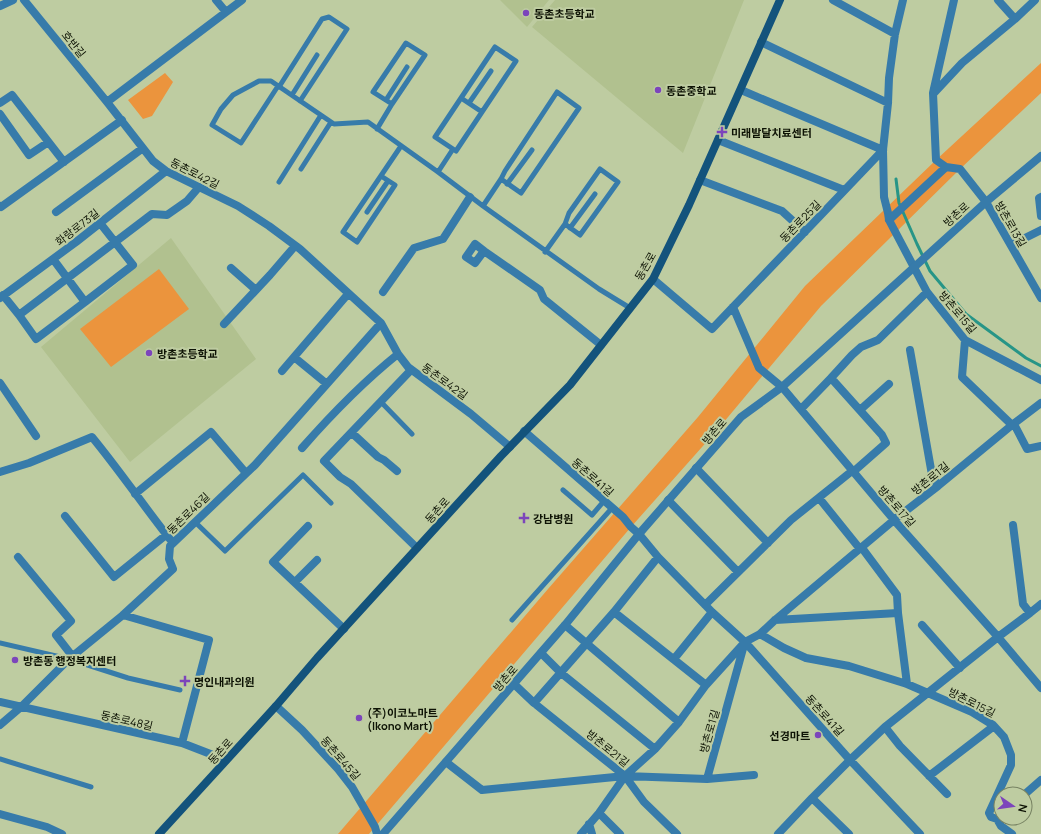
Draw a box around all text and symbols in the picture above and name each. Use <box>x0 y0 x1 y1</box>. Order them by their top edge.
place label: 동촌초등학교 <box>534 6 595 21</box>
marker: 동촌초등학교 <box>521 8 531 18</box>
street label: 호반길 <box>59 27 89 61</box>
place label: 동촌중학교 <box>666 83 717 98</box>
marker: 동촌중학교 <box>653 85 663 95</box>
place label: 미래발달치료센터 <box>731 125 812 140</box>
marker: 미래발달치료센터 <box>716 126 728 138</box>
street label: 동촌로42길 <box>168 154 222 192</box>
street label: 동촌로25길 <box>776 197 824 245</box>
street label: 방촌로 <box>940 198 972 230</box>
street label: 방촌로13길 <box>992 198 1030 250</box>
street label: 화랑로73길 <box>52 205 102 249</box>
street label: 동촌로 <box>631 249 659 283</box>
street label: 방촌로15길 <box>936 288 980 336</box>
place label: 방촌초등학교 <box>157 346 218 361</box>
marker: 방촌초등학교 <box>144 348 154 358</box>
street label: 동촌로42길 <box>419 359 471 403</box>
street label: 방촌로 <box>698 415 730 447</box>
street label: 동촌로41길 <box>569 455 617 499</box>
street label: 방촌로1길 <box>908 458 952 498</box>
street label: 방촌로17길 <box>875 482 919 530</box>
street label: 동촌로46길 <box>163 489 213 537</box>
street label: 동촌로 <box>421 494 453 526</box>
place label: 강남병원 <box>533 511 573 526</box>
marker: 강남병원 <box>518 512 530 524</box>
place label: 방촌동 행정복지센터 <box>23 653 116 668</box>
marker: 방촌동 행정복지센터 <box>10 655 20 665</box>
street label: 방촌로 <box>489 662 521 694</box>
place label: 명인내과의원 <box>194 674 255 689</box>
marker: 명인내과의원 <box>179 675 191 687</box>
street label: 방촌로15길 <box>946 684 998 720</box>
street label: 동촌로41길 <box>802 691 848 739</box>
place label: (주)이코노마트 (Ikono Mart) <box>367 705 438 733</box>
street label: 동촌로48길 <box>99 707 155 733</box>
street label: 방촌로1길 <box>696 707 722 755</box>
marker: (주)이코노마트 (Ikono Mart) <box>354 713 364 723</box>
street label: 방촌로21길 <box>583 726 633 770</box>
place label: 선경마트 <box>770 728 810 743</box>
marker: 선경마트 <box>813 730 823 740</box>
street label: 동촌로45길 <box>318 733 364 783</box>
street label: 동촌로 <box>204 735 236 767</box>
north arrow <box>993 786 1033 826</box>
text: N <box>1015 803 1031 814</box>

